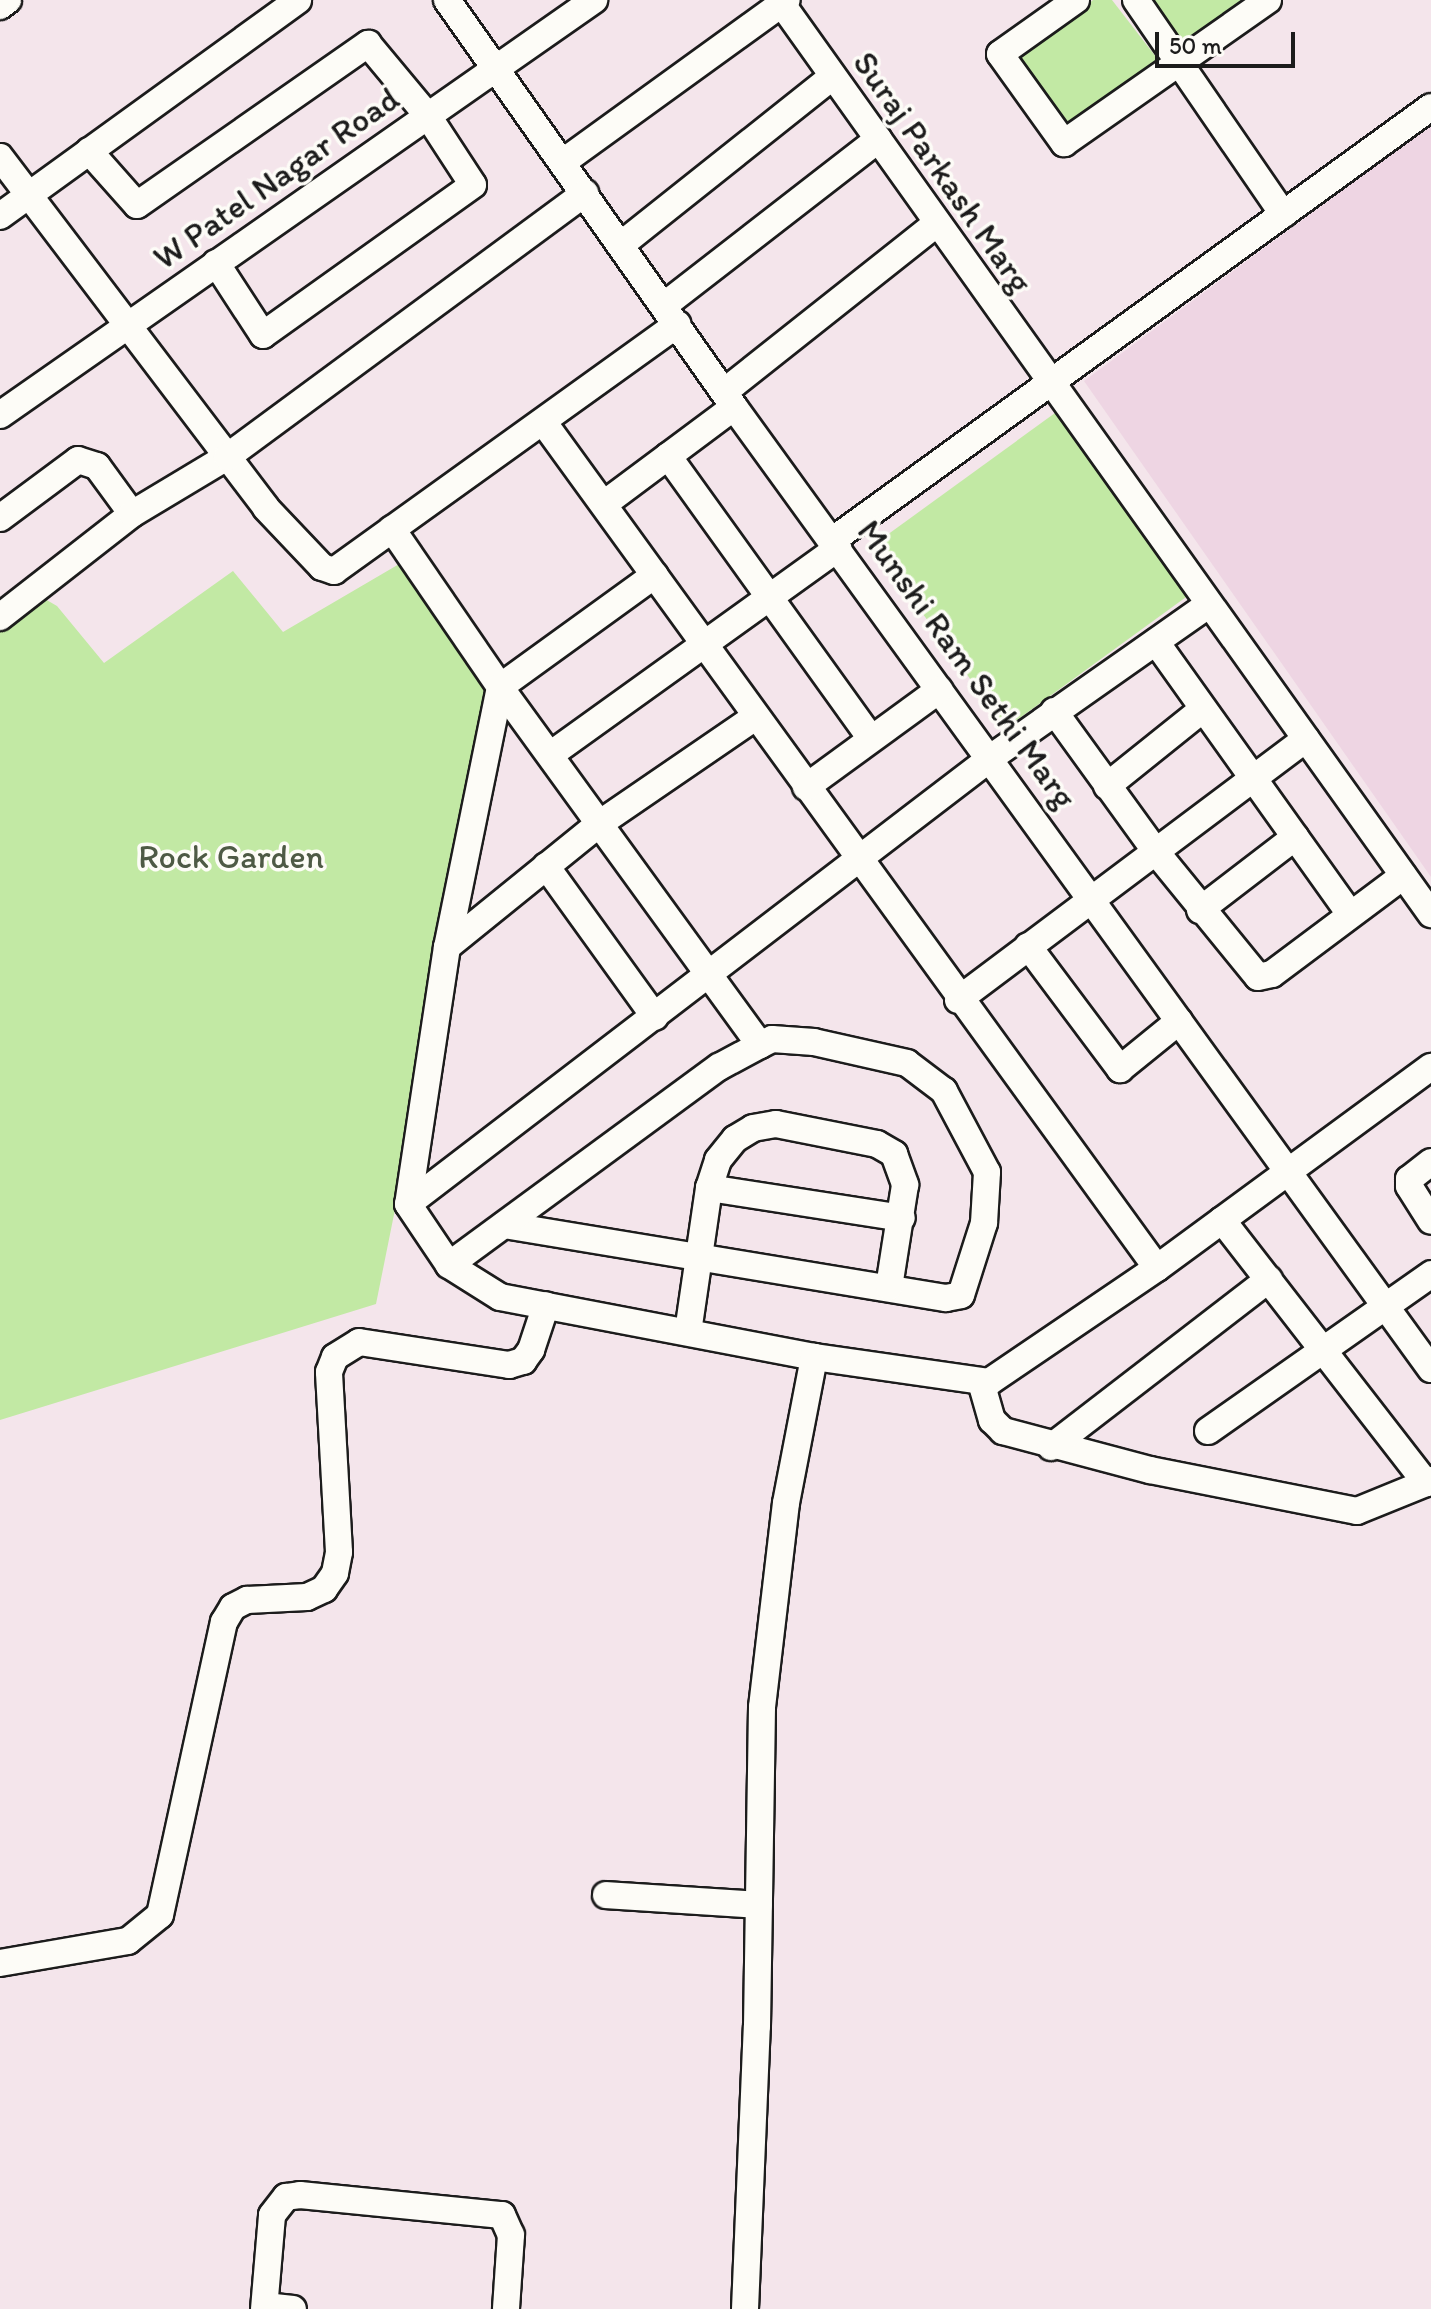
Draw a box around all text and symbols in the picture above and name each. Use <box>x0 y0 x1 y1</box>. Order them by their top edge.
scale bar <box>1159 16 1299 66</box>
text: 50 m <box>1169 31 1222 60</box>
street label: Suraj Parkash Marg <box>845 44 1041 300</box>
street label: W Patel Nagar Road <box>147 79 405 277</box>
street label: Munshi Ram Sethi Marg <box>849 512 1085 816</box>
park label: Rock Garden <box>138 837 324 877</box>

